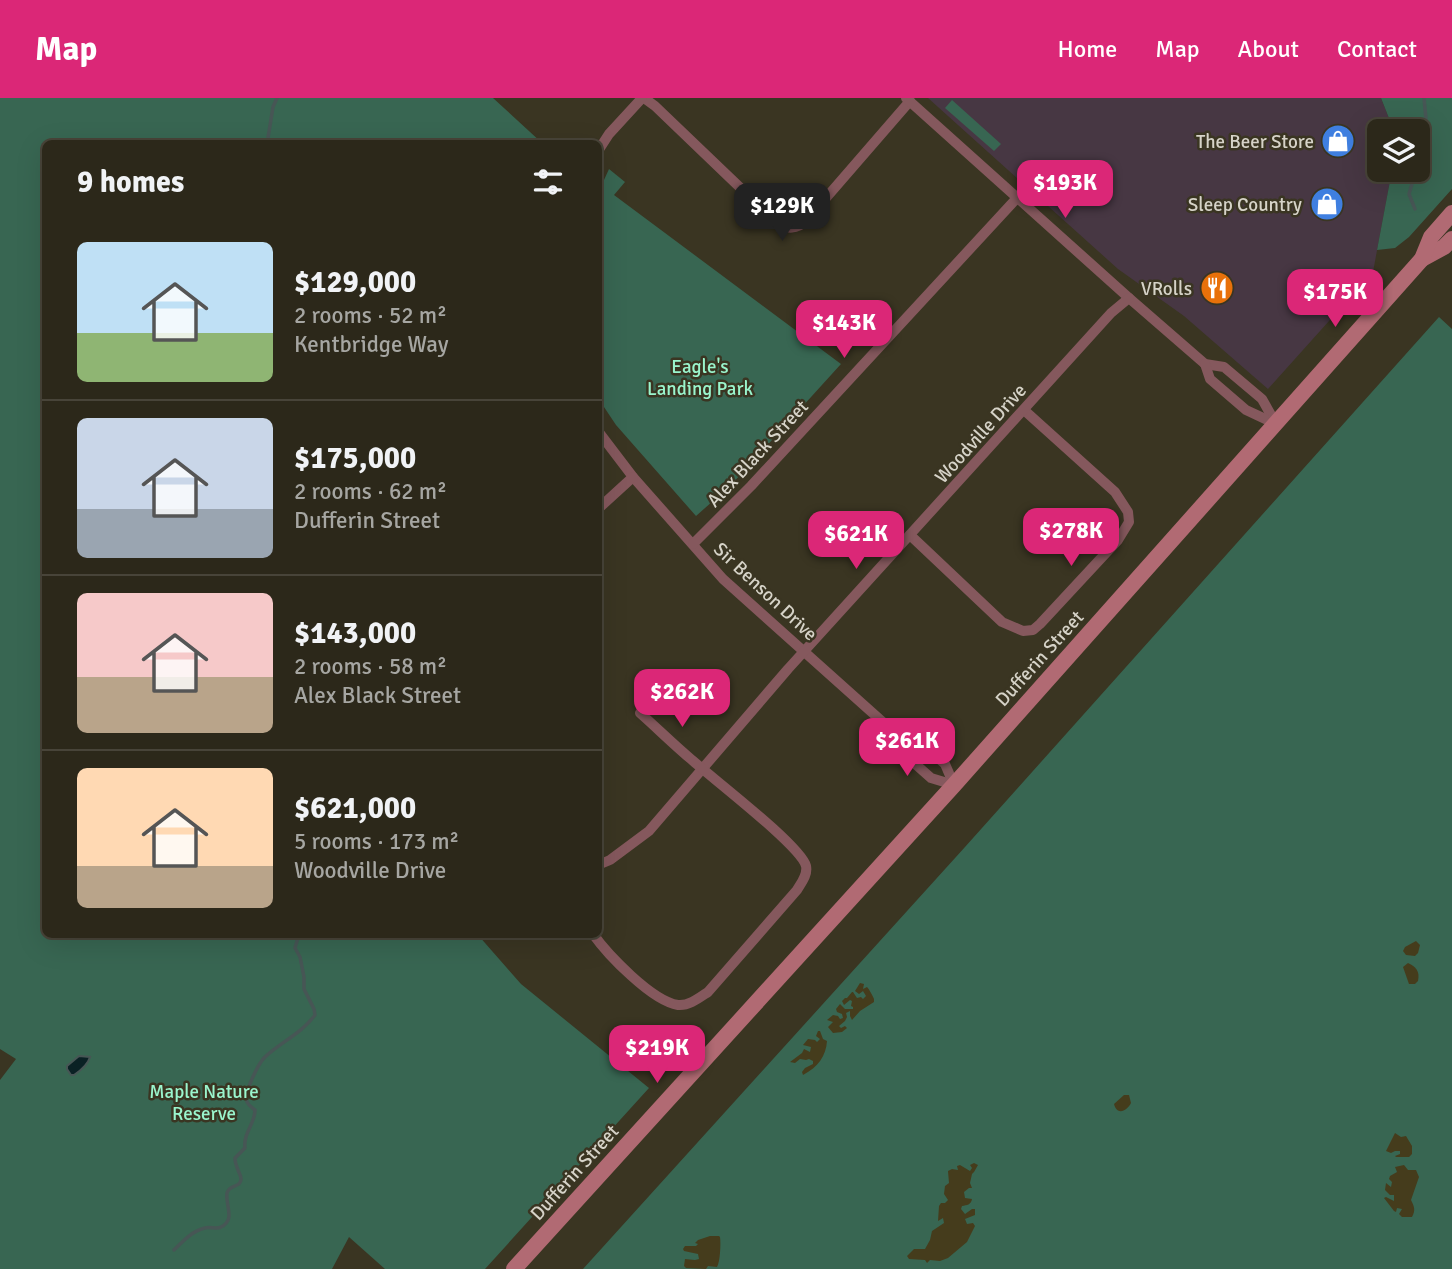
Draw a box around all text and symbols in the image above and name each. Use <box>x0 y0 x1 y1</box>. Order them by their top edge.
text: Map <box>35 29 97 70</box>
text: Home <box>1057 34 1117 64</box>
text: Map <box>1155 34 1200 64</box>
text: About <box>1238 34 1299 64</box>
text: Contact <box>1337 34 1417 64</box>
map controls <box>1367 119 1430 182</box>
button: layers <box>1367 119 1430 182</box>
shop icon: The Beer Store <box>1319 122 1357 160</box>
place label: The Beer Store <box>1196 130 1314 154</box>
pin: $193K <box>1016 160 1114 220</box>
icon: filters <box>529 163 567 201</box>
text: 9 homes <box>77 164 184 201</box>
text: $193K <box>1033 168 1097 197</box>
pin: $129K <box>733 184 831 243</box>
shop icon: Sleep Country <box>1308 185 1346 223</box>
text: $129K <box>750 191 814 220</box>
place label: Sleep Country <box>1188 193 1302 217</box>
text: $129,000 <box>294 264 416 301</box>
restaurant icon: VRolls <box>1198 269 1236 307</box>
icon: home <box>133 270 217 354</box>
pin: $175K <box>1286 270 1384 329</box>
place label: VRolls <box>1141 277 1192 301</box>
text: $175K <box>1303 277 1367 306</box>
pin: $143K <box>795 300 893 360</box>
text: 2 rooms · 52 m² <box>294 301 447 330</box>
text: $143K <box>812 308 876 337</box>
text: Kentbridge Way <box>294 330 448 359</box>
park label: Eagle's Landing Park <box>647 355 753 401</box>
street label: Woodville Drive <box>930 379 1032 488</box>
street label: Alex Black Street <box>702 395 814 512</box>
text: $175,000 <box>294 440 416 477</box>
icon: home <box>133 446 217 530</box>
text: 2 rooms · 62 m² <box>294 477 447 506</box>
text: Dufferin Street <box>294 506 440 535</box>
pin: $278K <box>1022 508 1120 568</box>
pin: $621K <box>807 512 905 571</box>
text: $278K <box>1039 516 1103 545</box>
text: $621K <box>824 519 888 548</box>
street label: Sir Benson Drive <box>708 537 822 646</box>
street label: Dufferin Street <box>990 606 1089 712</box>
text: $143,000 <box>294 615 416 652</box>
icon: home <box>133 621 217 705</box>
text: 2 rooms · 58 m² <box>294 652 447 681</box>
pin: $262K <box>633 670 731 729</box>
text: $262K <box>650 677 714 706</box>
text: Alex Black Street <box>294 681 461 710</box>
pin: $261K <box>858 718 956 778</box>
text: $261K <box>875 726 939 755</box>
text: $621,000 <box>294 790 416 827</box>
icon: home <box>133 796 217 880</box>
text: 5 rooms · 173 m² <box>294 827 459 856</box>
text: Woodville Drive <box>294 856 446 885</box>
pin: $219K <box>608 1026 706 1085</box>
text: $219K <box>625 1033 689 1062</box>
park label: Maple Nature Reserve <box>149 1080 259 1126</box>
street label: Dufferin Street <box>525 1120 624 1226</box>

